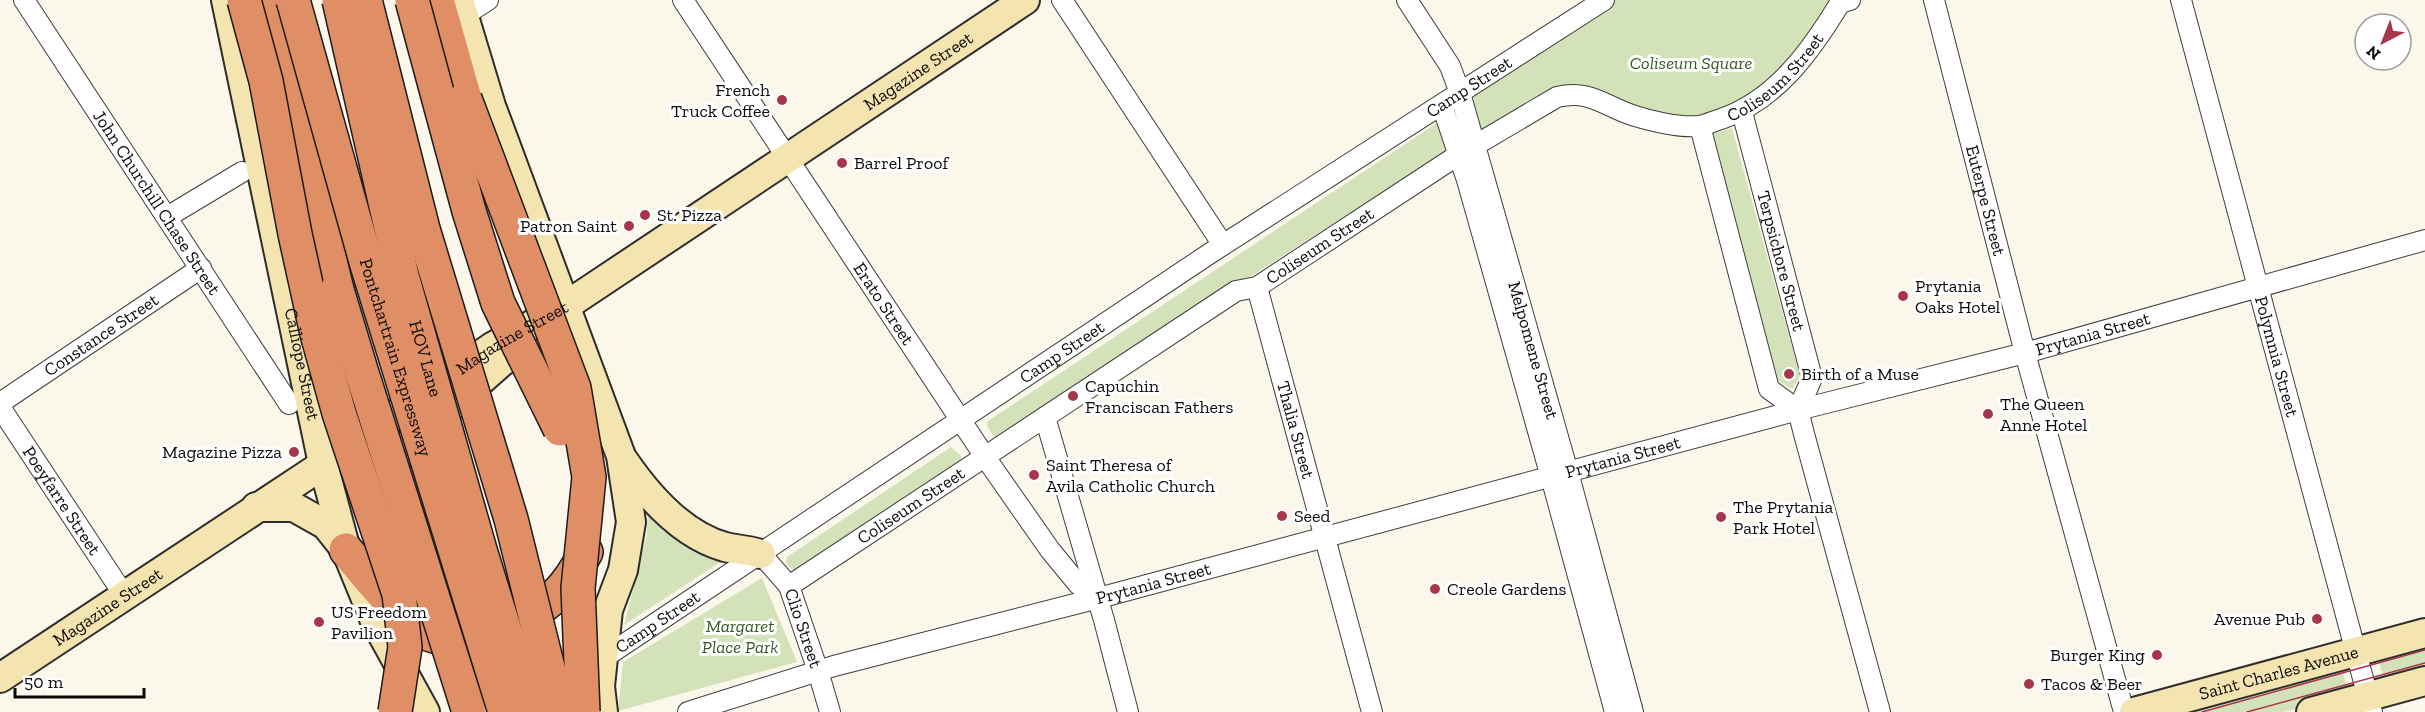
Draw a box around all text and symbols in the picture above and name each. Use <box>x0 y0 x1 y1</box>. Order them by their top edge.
north arrow <box>2353 12 2413 72</box>
street label: Magazine Street <box>859 27 977 115</box>
street label: Coliseum Street <box>1724 28 1829 127</box>
text: N <box>2362 42 2384 64</box>
street label: Camp Street <box>1422 51 1516 122</box>
park label: Coliseum Square <box>1630 52 1752 74</box>
place label: French Truck Coffee <box>671 79 770 122</box>
marker: French Truck Coffee <box>775 93 789 107</box>
street label: John Churchill Chase Street <box>88 106 225 299</box>
street label: Euterpe Street <box>1961 143 2011 258</box>
place label: Barrel Proof <box>854 152 949 174</box>
marker: Barrel Proof <box>835 156 849 170</box>
street label: Terpsichore Street <box>1752 188 1810 334</box>
street label: Coliseum Street <box>1262 202 1378 289</box>
place label: St. Pizza <box>657 204 722 226</box>
marker: St. Pizza <box>638 208 652 222</box>
place label: Patron Saint <box>520 215 617 237</box>
marker: Patron Saint <box>622 219 636 233</box>
street label: Pontchartrain Expressway <box>355 256 437 460</box>
street label: Erato Street <box>848 258 919 349</box>
place label: Prytania Oaks Hotel <box>1915 275 2001 318</box>
street label: Melpomene Street <box>1503 279 1563 422</box>
street label: Constance Street <box>40 289 163 381</box>
marker: Prytania Oaks Hotel <box>1896 289 1910 303</box>
street label: Polymnia Street <box>2250 294 2303 420</box>
street label: Magazine Street <box>452 296 572 380</box>
street label: Calliope Street <box>280 306 325 423</box>
street label: Prytania Street <box>2033 307 2153 360</box>
street label: Camp Street <box>1015 316 1109 388</box>
street label: HOV Lane <box>404 318 447 399</box>
place label: Birth of a Muse <box>1801 363 1919 385</box>
marker: Birth of a Muse <box>1782 367 1796 381</box>
place label: Capuchin Franciscan Fathers <box>1085 375 1234 418</box>
street label: Thalia Street <box>1272 379 1319 481</box>
marker: Capuchin Franciscan Fathers <box>1066 389 1080 403</box>
place label: The Queen Anne Hotel <box>2000 393 2087 436</box>
marker: The Queen Anne Hotel <box>1981 407 1995 421</box>
street label: Prytania Street <box>1563 431 1683 483</box>
place label: Magazine Pizza <box>162 441 282 463</box>
street label: Poeyfarre Street <box>18 442 106 559</box>
marker: Magazine Pizza <box>287 445 301 459</box>
place label: Saint Theresa of Avila Catholic Church <box>1046 454 1215 497</box>
street label: Coliseum Street <box>853 462 969 549</box>
marker: Saint Theresa of Avila Catholic Church <box>1027 468 1041 482</box>
place label: The Prytania Park Hotel <box>1733 496 1834 539</box>
place label: Seed <box>1294 505 1331 527</box>
marker: Seed <box>1275 509 1289 523</box>
marker: The Prytania Park Hotel <box>1714 510 1728 524</box>
street label: Prytania Street <box>1094 557 1214 609</box>
street label: Magazine Street <box>49 563 167 651</box>
place label: Creole Gardens <box>1447 578 1567 600</box>
marker: Creole Gardens <box>1428 582 1442 596</box>
street label: Camp Street <box>611 586 704 658</box>
street label: Clio Street <box>780 586 827 671</box>
place label: US Freedom Pavilion <box>331 601 427 644</box>
place label: Avenue Pub <box>2214 608 2305 630</box>
marker: Avenue Pub <box>2310 612 2324 626</box>
marker: US Freedom Pavilion <box>312 615 326 629</box>
park label: Margaret Place Park <box>702 615 778 658</box>
street label: Saint Charles Avenue <box>2197 641 2361 705</box>
place label: Burger King <box>2050 644 2145 666</box>
marker: Burger King <box>2150 648 2164 662</box>
scale bar <box>15 661 144 699</box>
text: 50 m <box>24 671 64 693</box>
place label: Tacos & Beer <box>2041 673 2142 695</box>
marker: Tacos & Beer <box>2022 677 2036 691</box>

